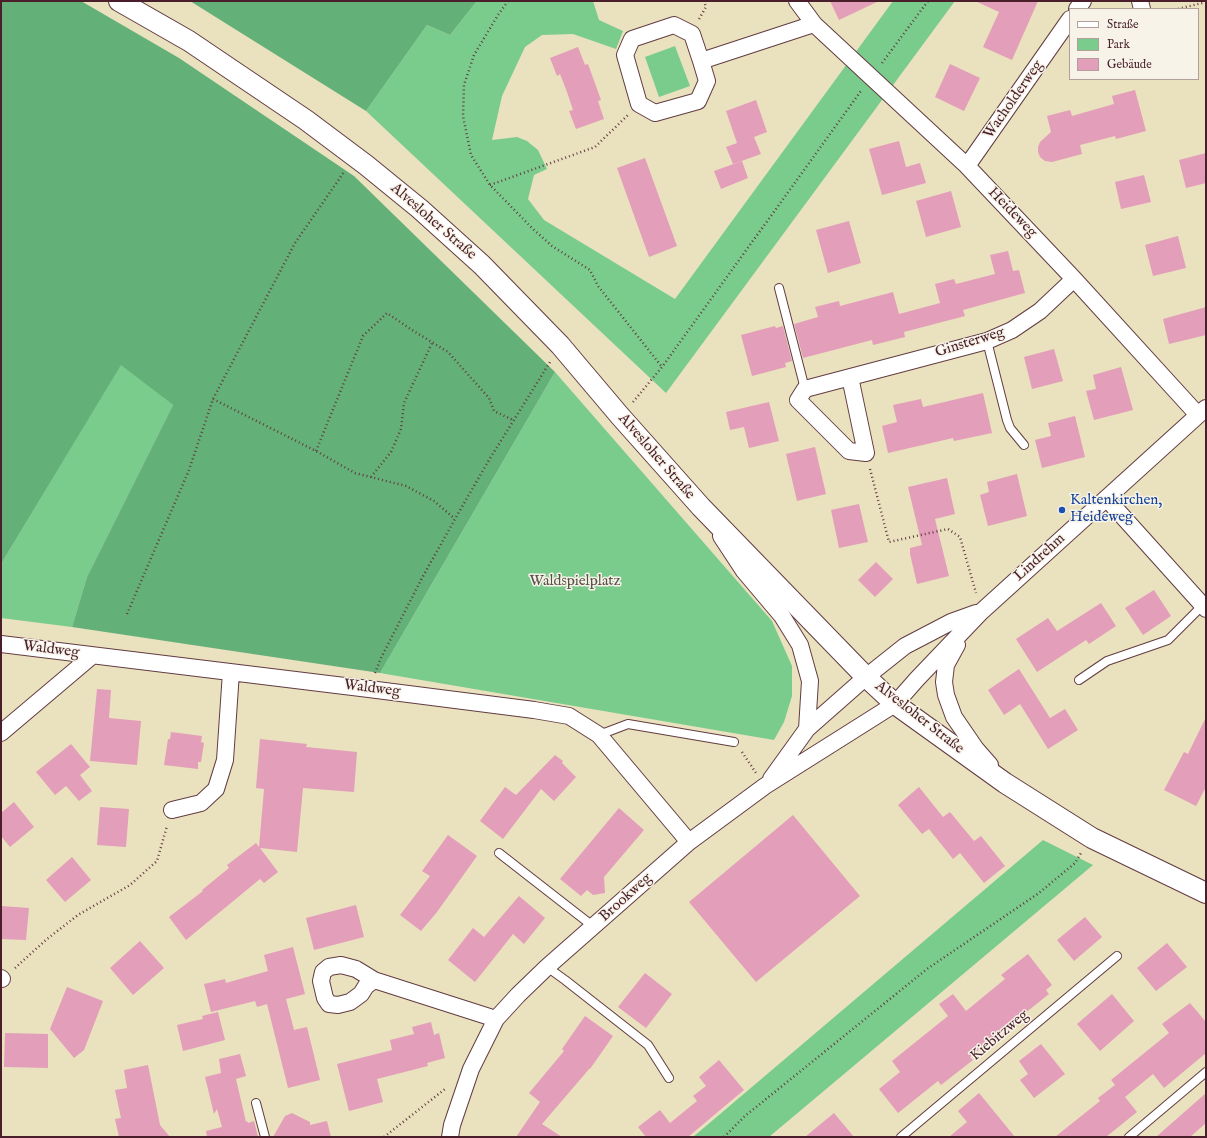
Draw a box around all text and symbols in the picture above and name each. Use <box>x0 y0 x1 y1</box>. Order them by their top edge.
legend <box>1069 8 1199 80</box>
text: Straße <box>1107 17 1139 32</box>
text: Park <box>1107 37 1130 52</box>
street label: Wacholderweg <box>980 57 1048 143</box>
text: Gebäude <box>1107 57 1152 72</box>
street label: Alvesloher Straße <box>386 180 480 264</box>
street label: Heideweg <box>984 184 1040 242</box>
street label: Ginsterweg <box>933 324 1007 362</box>
street label: Alvesloher Straße <box>614 410 698 504</box>
place label: Kaltenkirchen, Heideweg <box>1070 492 1162 527</box>
marker: Kaltenkirchen, Heideweg <box>1057 505 1067 515</box>
street label: Lindrehm <box>1011 530 1069 586</box>
park label: Waldspielplatz <box>530 573 620 591</box>
street label: Waldweg <box>22 638 80 662</box>
street label: Waldweg <box>343 677 401 701</box>
street label: Alvesloher Straße <box>871 678 967 758</box>
street label: Brookweg <box>596 870 656 926</box>
street label: Kiebitzweg <box>967 1006 1033 1066</box>

